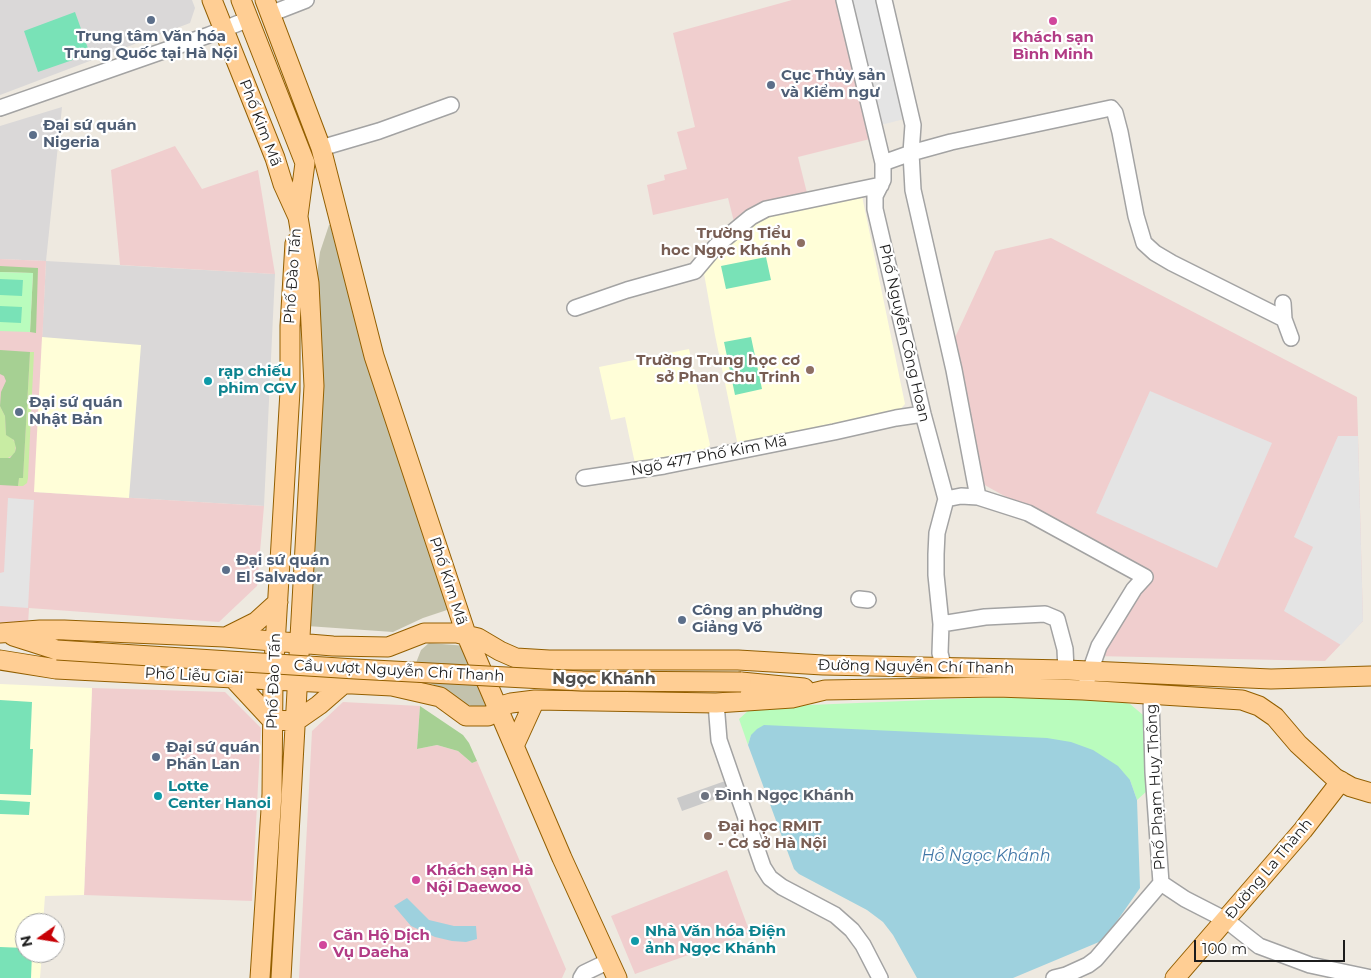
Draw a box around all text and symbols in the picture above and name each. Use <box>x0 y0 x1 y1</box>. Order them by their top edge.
marker: Trung tâm Văn hóa Trung Quốc tại Hà Nội <box>145 14 157 26</box>
marker: Khách sạn Bình Minh <box>1047 15 1059 27</box>
place label: Trung tâm Văn hóa Trung Quốc tại Hà Nội <box>64 28 238 63</box>
place label: Khách sạn Bình Minh <box>1012 29 1094 64</box>
place label: Cục Thủy sản và Kiểm ngư <box>781 67 886 102</box>
street label: Phố Kim Mã <box>235 77 285 169</box>
marker: Cục Thủy sản và Kiểm ngư <box>765 79 777 91</box>
place label: Đại sứ quán Nigeria <box>43 117 137 152</box>
marker: Đại sứ quán Nigeria <box>27 129 39 141</box>
place label: Trường Tiểu hoc Ngọc Khánh <box>661 225 791 260</box>
street label: Phố Đào Tấn <box>281 227 305 325</box>
marker: Trường Tiểu hoc Ngọc Khánh <box>795 237 807 249</box>
street label: Phố Nguyễn Công Hoan <box>875 242 933 424</box>
place label: Trường Trung học cơ sở Phan Chu Trinh <box>636 352 800 387</box>
place label: rạp chiếu phim CGV <box>218 363 296 398</box>
marker: Trường Trung học cơ sở Phan Chu Trinh <box>804 364 816 376</box>
marker: rạp chiếu phim CGV <box>202 375 214 387</box>
place label: Đại sứ quán Nhật Bản <box>29 394 123 429</box>
marker: Đại sứ quán Nhật Bản <box>13 406 25 418</box>
street label: Ngõ 477 Phố Kim Mã <box>629 432 789 480</box>
street label: Phố Kim Mã <box>425 534 471 628</box>
place label: Đại sứ quán El Salvador <box>236 552 330 587</box>
marker: Đại sứ quán El Salvador <box>220 564 232 576</box>
place label: Công an phường Giảng Võ <box>692 602 823 637</box>
marker: Công an phường Giảng Võ <box>676 614 688 626</box>
street label: Phố Đào Tấn <box>263 633 285 729</box>
street label: Cầu vượt Nguyễn Chí Thanh <box>293 656 505 686</box>
street label: Đường Nguyễn Chí Thanh <box>818 656 1014 678</box>
street label: Phố Liễu Giai <box>144 664 244 688</box>
district label: Ngọc Khánh <box>552 669 656 689</box>
street label: Phố Phạm Huy Thông <box>1143 703 1169 871</box>
place label: Đại sứ quán Phần Lan <box>166 739 260 774</box>
marker: Đại sứ quán Phần Lan <box>150 751 162 763</box>
place label: Lotte Center Hanoi <box>168 778 271 813</box>
place label: Đình Ngọc Khánh <box>715 787 854 805</box>
marker: Lotte Center Hanoi <box>152 790 164 802</box>
marker: Đình Ngọc Khánh <box>699 790 711 802</box>
street label: Đường La Thành <box>1222 815 1316 923</box>
place label: Đại học RMIT - Cơ sở Hà Nội <box>718 818 827 853</box>
marker: Đại học RMIT - Cơ sở Hà Nội <box>702 830 714 842</box>
water label: Hồ Ngọc Khánh <box>921 846 1051 866</box>
place label: Khách sạn Hà Nội Daewoo <box>426 862 533 897</box>
marker: Khách sạn Hà Nội Daewoo <box>410 874 422 886</box>
north arrow <box>15 913 65 963</box>
place label: Nhà Văn hóa Điện ảnh Ngọc Khánh <box>645 923 786 958</box>
place label: Căn Hộ Dịch Vụ Daeha <box>333 927 430 962</box>
scale bar <box>1196 930 1347 962</box>
text: N <box>16 934 36 949</box>
marker: Nhà Văn hóa Điện ảnh Ngọc Khánh <box>629 935 641 947</box>
marker: Căn Hộ Dịch Vụ Daeha <box>317 939 329 951</box>
text: 100 m <box>1202 939 1247 958</box>

